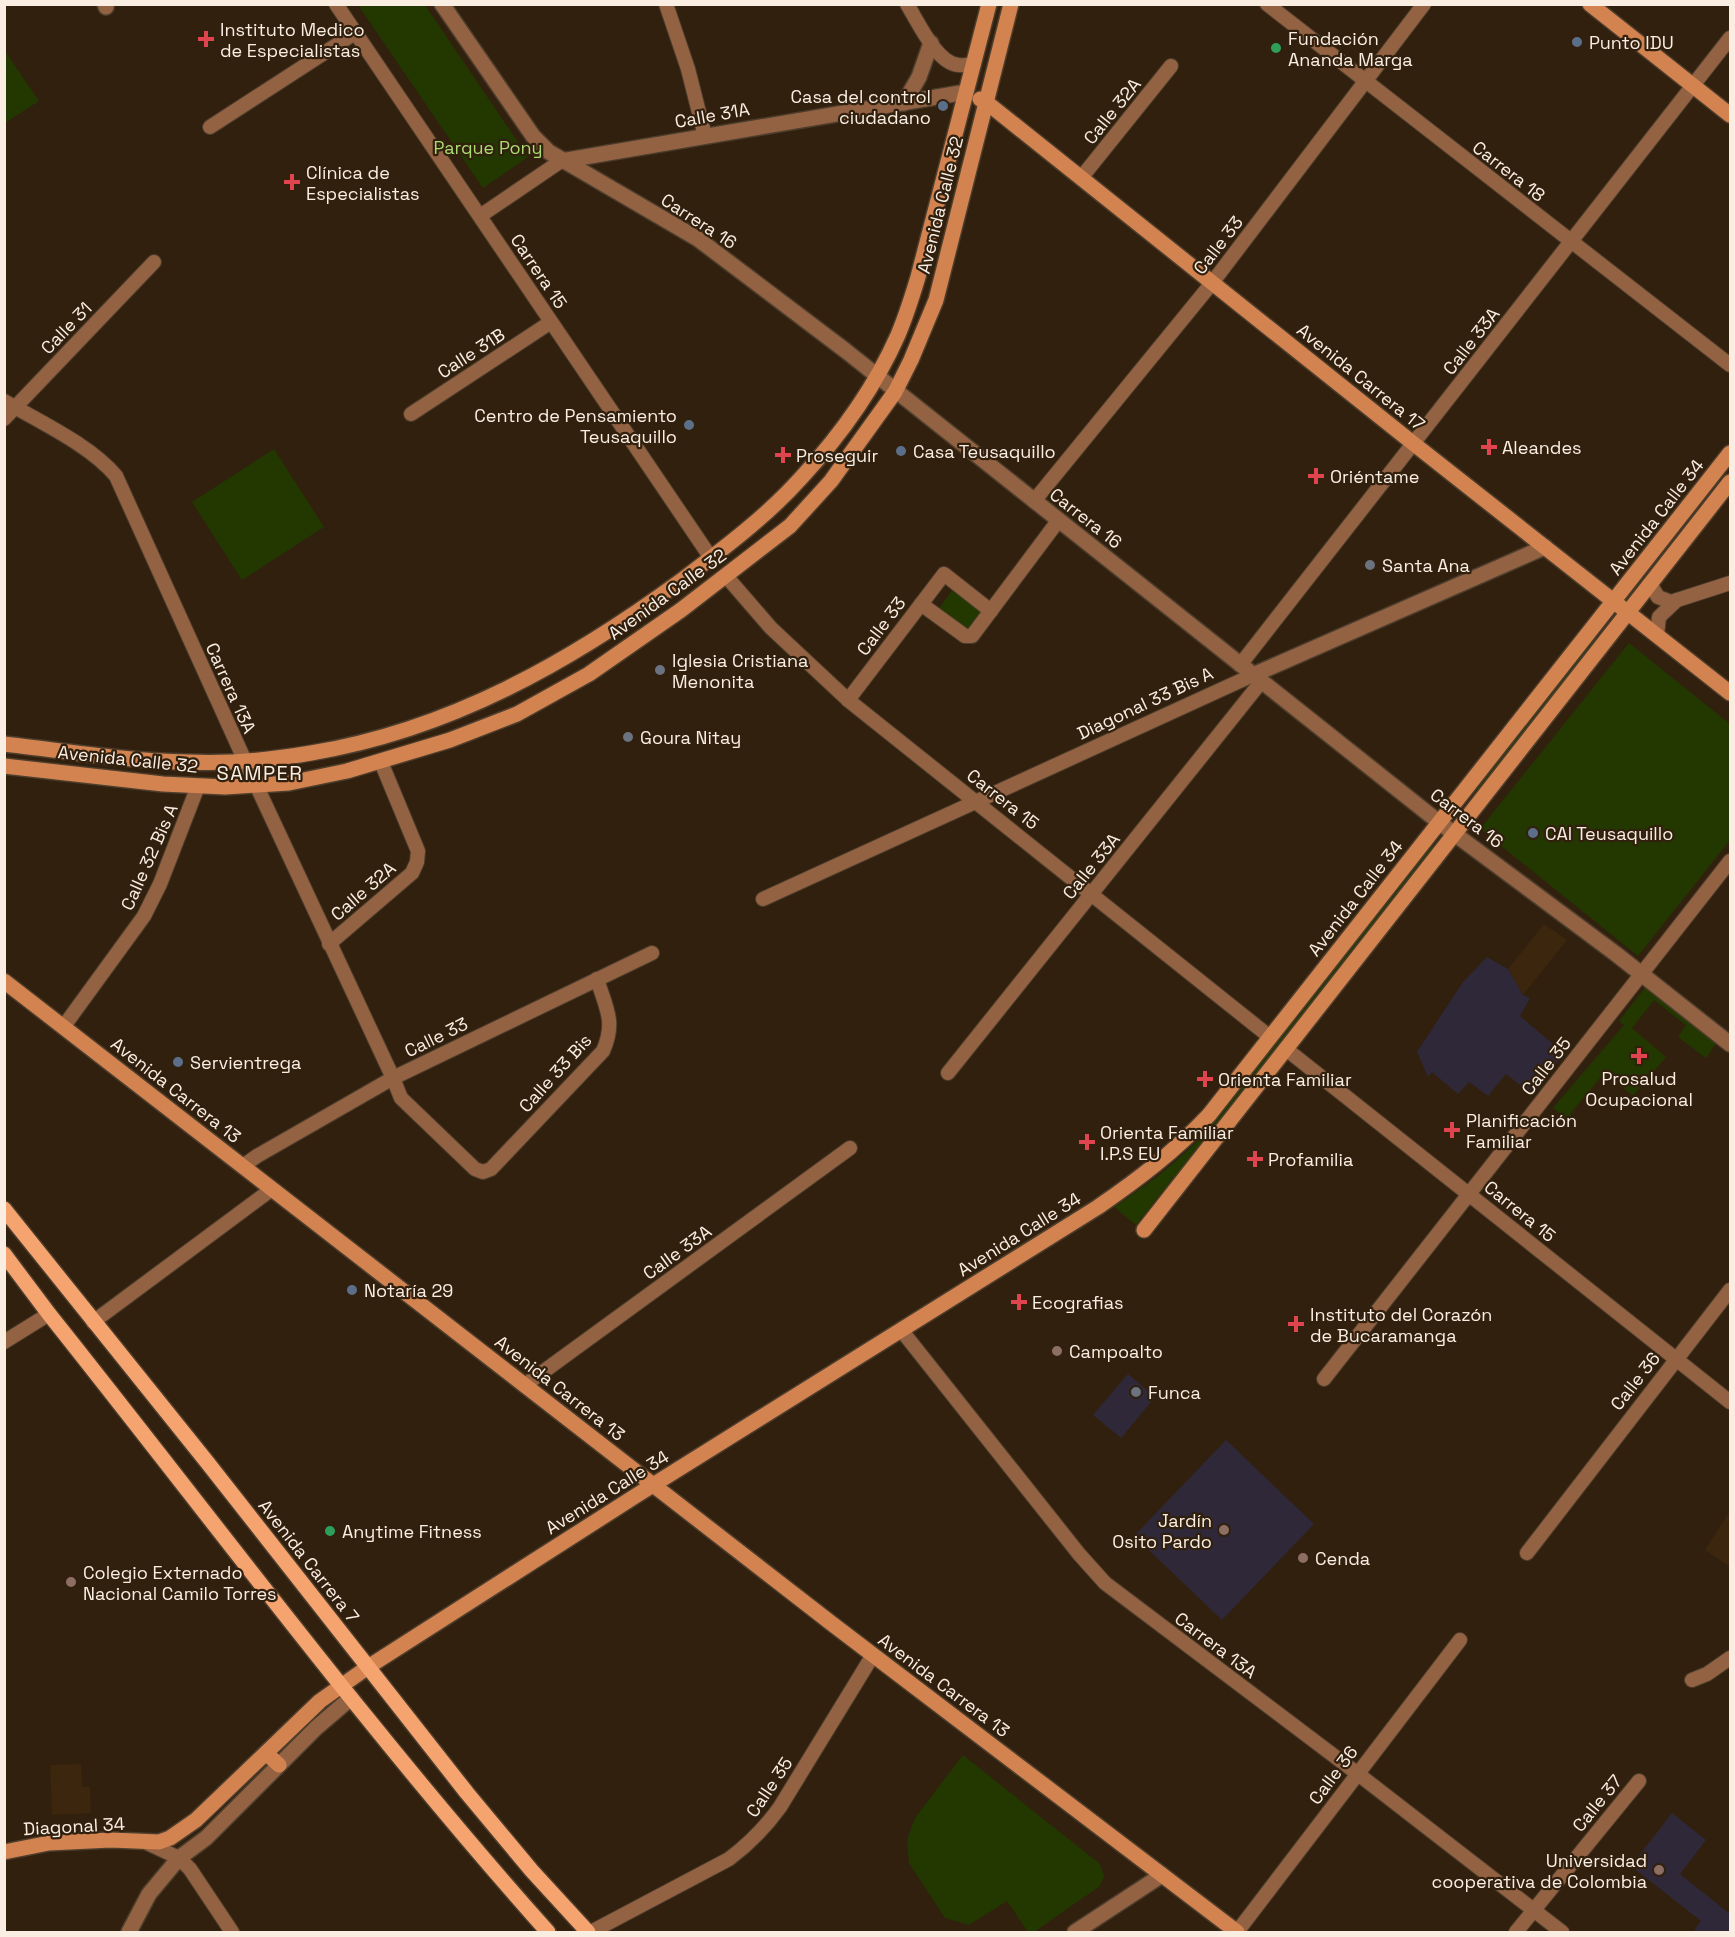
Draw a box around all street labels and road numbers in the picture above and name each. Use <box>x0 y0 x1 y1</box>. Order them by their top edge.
street label: Calle 32A <box>1078 73 1146 149</box>
street label: Calle 31A <box>673 97 751 133</box>
street label: Avenida Calle 32 <box>912 134 968 276</box>
street label: Carrera 18 <box>1468 135 1550 207</box>
street label: Carrera 16 <box>657 188 741 254</box>
street label: Calle 33 <box>1188 211 1248 279</box>
street label: Carrera 15 <box>506 229 572 313</box>
street label: Calle 31 <box>35 297 97 359</box>
street label: Calle 33A <box>1438 303 1504 379</box>
street label: Avenida Carrera 17 <box>1292 318 1430 436</box>
street label: Calle 31B <box>433 323 509 383</box>
street label: Avenida Calle 34 <box>1603 454 1709 580</box>
street label: Carrera 16 <box>1045 483 1127 553</box>
street label: Avenida Calle 32 <box>603 543 731 645</box>
street label: Calle 33 <box>851 592 911 660</box>
street label: Carrera 13A <box>201 639 261 737</box>
street label: Diagonal 33 Bis A <box>1073 661 1217 745</box>
street label: Avenida Calle 32 <box>57 740 199 778</box>
street label: Carrera 15 <box>962 764 1044 834</box>
street label: Carrera 16 <box>1426 783 1508 853</box>
street label: Calle 32 Bis A <box>115 800 183 914</box>
street label: Calle 33A <box>1057 828 1125 904</box>
street label: Avenida Calle 34 <box>1302 835 1408 961</box>
street label: Calle 32A <box>326 856 400 926</box>
street label: Calle 33 <box>401 1012 471 1062</box>
street label: Calle 33 Bis <box>514 1029 596 1117</box>
street label: Avenida Carrera 13 <box>106 1032 246 1148</box>
street label: Calle 35 <box>1516 1032 1576 1100</box>
street label: Carrera 15 <box>1480 1175 1560 1247</box>
street label: Avenida Calle 34 <box>953 1187 1085 1281</box>
street label: Calle 33A <box>638 1219 716 1285</box>
street label: Avenida Carrera 13 <box>490 1330 630 1446</box>
street label: Calle 36 <box>1605 1347 1665 1415</box>
street label: Avenida Calle 34 <box>541 1445 673 1539</box>
street label: Avenida Carrera 7 <box>254 1495 364 1627</box>
street label: Carrera 13A <box>1170 1607 1262 1683</box>
street label: Avenida Carrera 13 <box>874 1628 1014 1742</box>
street label: Calle 36 <box>1303 1741 1363 1809</box>
street label: Calle 35 <box>741 1753 797 1821</box>
street label: Calle 37 <box>1567 1770 1627 1836</box>
street label: Diagonal 34 <box>23 1812 125 1840</box>

